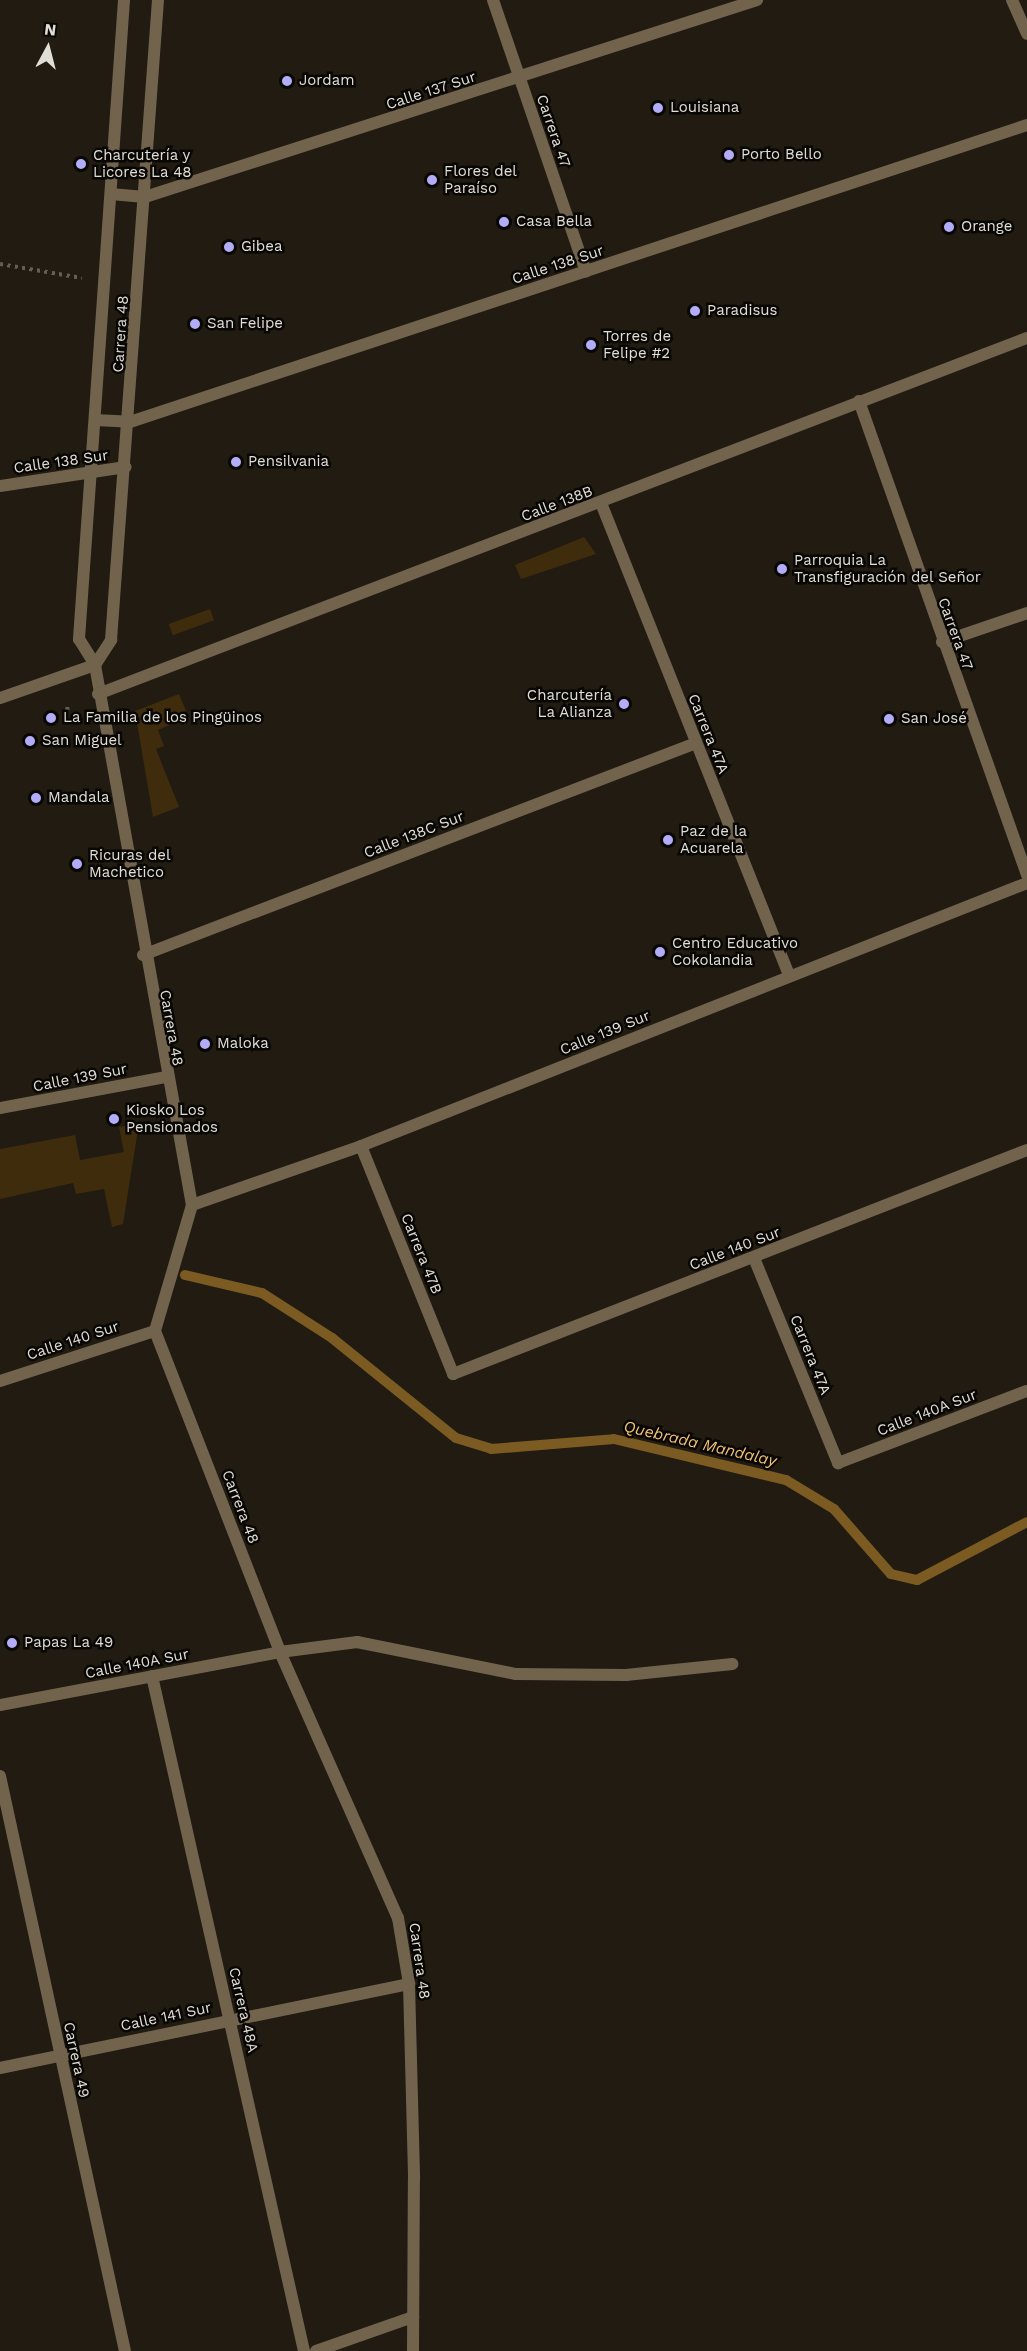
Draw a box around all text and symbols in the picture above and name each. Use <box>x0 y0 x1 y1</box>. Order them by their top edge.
north arrow <box>18 18 78 78</box>
text: N <box>43 19 57 40</box>
street label: Calle 137 Sur <box>383 68 479 114</box>
place label: Jordam <box>299 72 354 90</box>
marker: Jordam <box>280 74 294 88</box>
street label: Carrera 47 <box>532 92 574 170</box>
place label: Louisiana <box>670 99 739 117</box>
marker: Louisiana <box>651 101 665 115</box>
place label: Charcutería y Licores La 48 <box>93 146 192 181</box>
place label: Porto Bello <box>741 146 822 164</box>
marker: Porto Bello <box>722 148 736 162</box>
marker: Charcutería y Licores La 48 <box>74 157 88 171</box>
place label: Flores del Paraíso <box>444 162 517 197</box>
marker: Flores del Paraíso <box>425 173 439 187</box>
place label: Casa Bella <box>516 213 592 231</box>
marker: Casa Bella <box>497 215 511 229</box>
place label: Orange <box>961 218 1012 236</box>
marker: Orange <box>942 220 956 234</box>
place label: Gibea <box>241 238 282 256</box>
marker: Gibea <box>222 240 236 254</box>
street label: Calle 138 Sur <box>510 242 606 288</box>
street label: Carrera 48 <box>109 295 133 373</box>
place label: Paradisus <box>707 302 777 320</box>
marker: Paradisus <box>688 304 702 318</box>
place label: San Felipe <box>207 315 283 333</box>
marker: San Felipe <box>188 317 202 331</box>
place label: Torres de Felipe #2 <box>603 327 671 362</box>
marker: Torres de Felipe #2 <box>584 338 598 352</box>
street label: Calle 138 Sur <box>12 446 110 478</box>
place label: Pensilvania <box>248 453 329 471</box>
marker: Pensilvania <box>229 455 243 469</box>
street label: Calle 138B <box>519 482 595 526</box>
place label: Parroquia La Transfiguración del Señor <box>794 551 981 586</box>
marker: Parroquia La Transfiguración del Señor <box>775 562 789 576</box>
street label: Carrera 47 <box>934 595 976 673</box>
place label: Charcutería La Alianza <box>527 686 612 721</box>
street label: Carrera 47A <box>684 691 732 777</box>
marker: Charcutería La Alianza <box>617 697 631 711</box>
place label: La Familia de los Pingüinos <box>63 709 263 727</box>
place label: San José <box>901 710 967 728</box>
marker: La Familia de los Pingüinos <box>44 711 58 725</box>
marker: San José <box>882 712 896 726</box>
place label: San Miguel <box>42 732 122 750</box>
marker: San Miguel <box>23 734 37 748</box>
place label: Mandala <box>48 789 109 807</box>
marker: Mandala <box>29 791 43 805</box>
street label: Calle 138C Sur <box>361 808 467 862</box>
place label: Paz de la Acuarela <box>680 822 747 857</box>
marker: Paz de la Acuarela <box>661 833 675 847</box>
place label: Ricuras del Machetico <box>89 846 171 881</box>
marker: Ricuras del Machetico <box>70 857 84 871</box>
place label: Centro Educativo Cokolandia <box>672 934 798 969</box>
marker: Centro Educativo Cokolandia <box>653 945 667 959</box>
street label: Carrera 48 <box>155 988 187 1068</box>
street label: Calle 139 Sur <box>557 1007 653 1059</box>
place label: Maloka <box>217 1035 269 1053</box>
marker: Maloka <box>198 1037 212 1051</box>
street label: Calle 139 Sur <box>31 1060 129 1096</box>
place label: Kiosko Los Pensionados <box>126 1101 218 1136</box>
marker: Kiosko Los Pensionados <box>107 1112 121 1126</box>
street label: Carrera 47B <box>397 1211 445 1297</box>
street label: Calle 140 Sur <box>687 1223 783 1275</box>
street label: Carrera 47A <box>786 1312 834 1398</box>
street label: Calle 140 Sur <box>25 1318 121 1364</box>
street label: Calle 140A Sur <box>874 1386 980 1440</box>
water label: Quebrada Mandalay <box>622 1417 778 1471</box>
street label: Carrera 48 <box>218 1468 262 1546</box>
place label: Papas La 49 <box>24 1634 114 1652</box>
marker: Papas La 49 <box>5 1636 19 1650</box>
street label: Calle 140A Sur <box>83 1645 191 1683</box>
street label: Carrera 48 <box>405 1921 433 2001</box>
street label: Carrera 48A <box>224 1965 262 2055</box>
street label: Calle 141 Sur <box>119 1999 213 2035</box>
street label: Carrera 49 <box>59 2020 93 2100</box>

